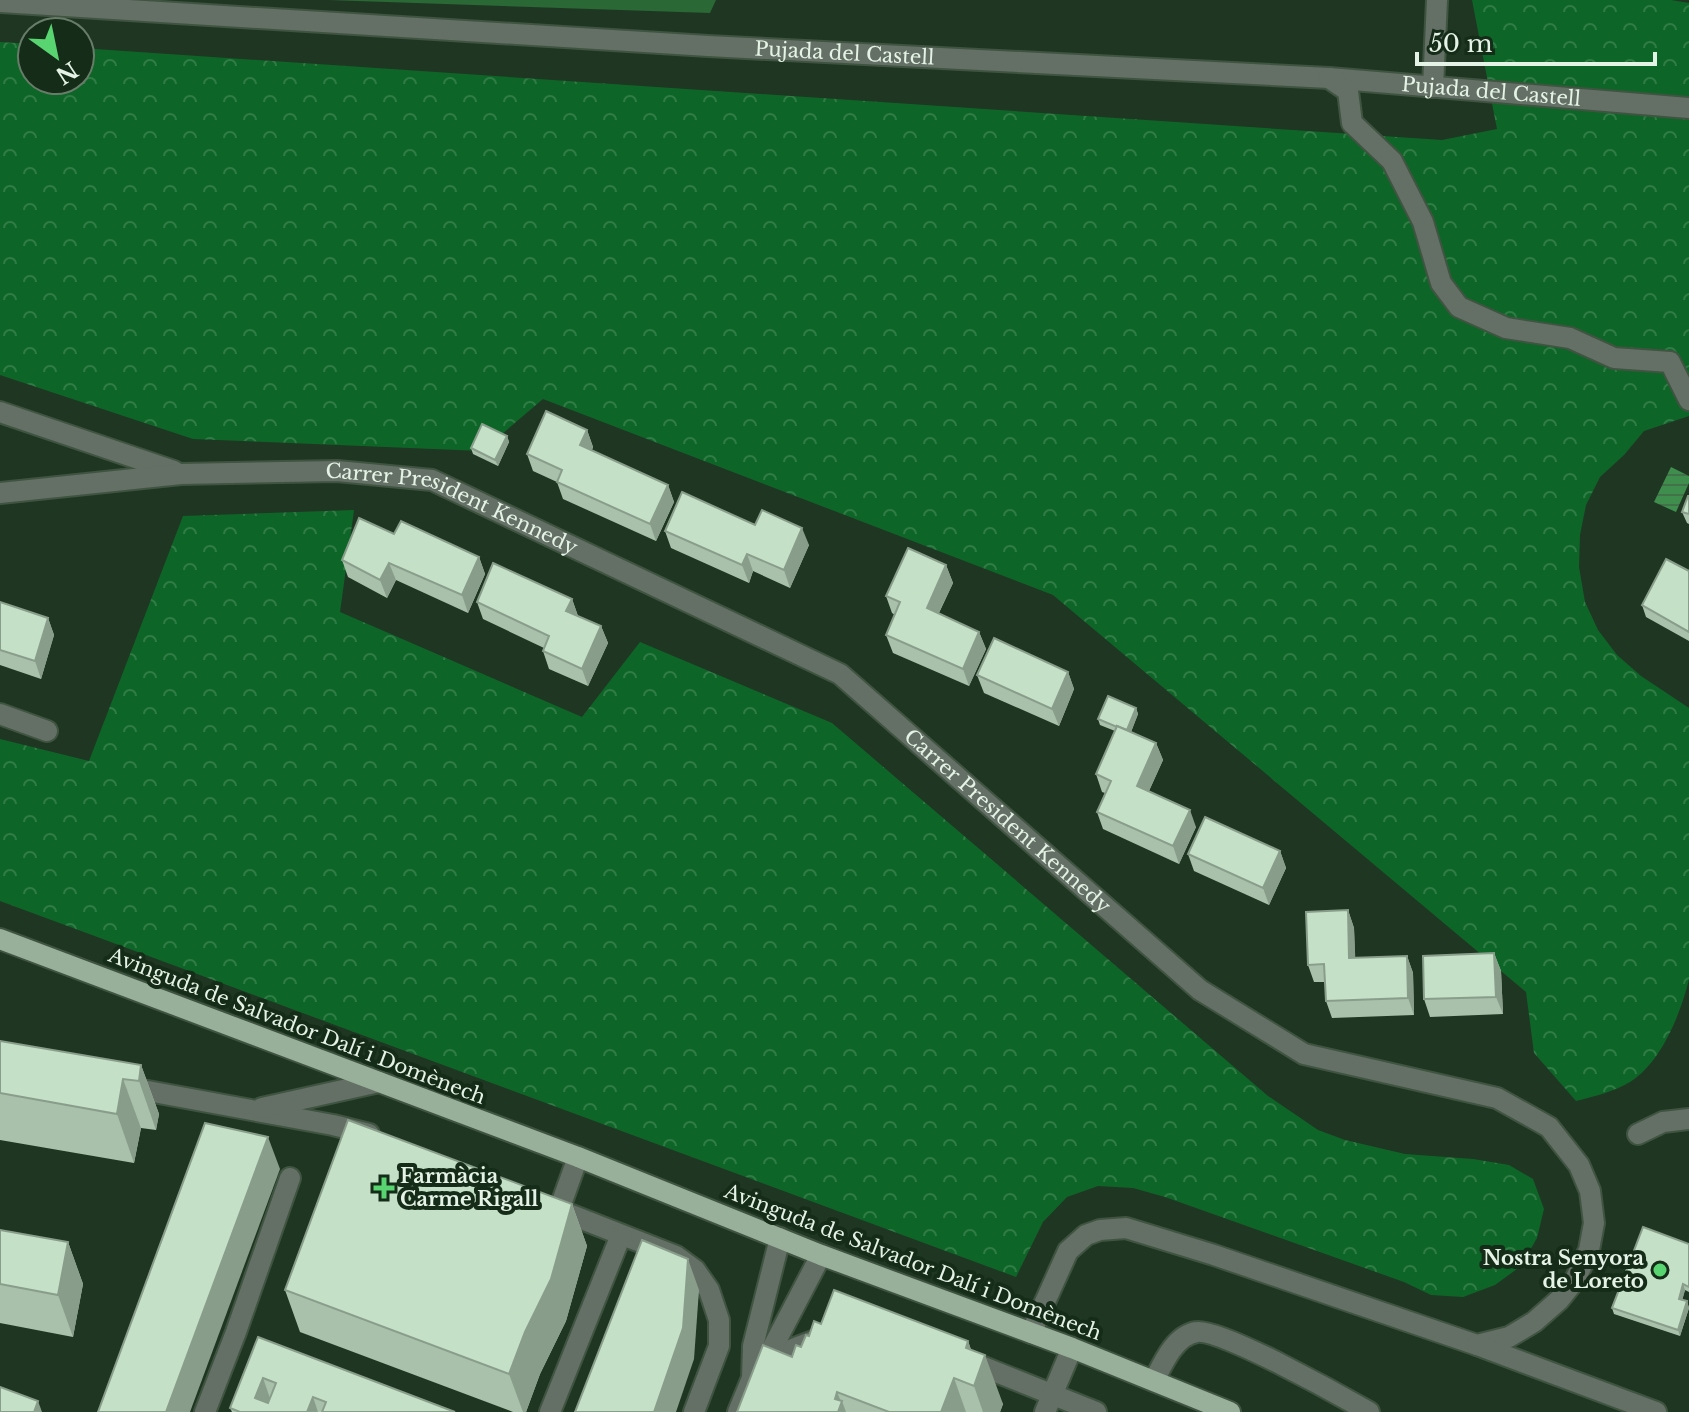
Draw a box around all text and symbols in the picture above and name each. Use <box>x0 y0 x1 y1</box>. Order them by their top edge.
north arrow <box>16 16 96 96</box>
scale bar <box>1417 16 1655 66</box>
text: 50 m <box>1429 29 1493 58</box>
street label: Pujada del Castell <box>754 36 935 70</box>
text: N <box>50 55 83 89</box>
street label: Pujada del Castell <box>1401 72 1582 111</box>
street label: Carrer President Kennedy <box>325 459 582 560</box>
street label: Carrer President Kennedy <box>899 724 1116 918</box>
street label: Avinguda de Salvador Dalí i Domènech <box>104 942 489 1109</box>
place label: Farmàcia Carme Rigall <box>400 1164 538 1211</box>
street label: Avinguda de Salvador Dalí i Domènech <box>720 1178 1105 1345</box>
marker: Farmàcia Carme Rigall <box>375 1179 393 1197</box>
place label: Nostra Senyora de Loreto <box>1483 1246 1645 1293</box>
marker: Nostra Senyora de Loreto <box>1651 1261 1669 1279</box>

